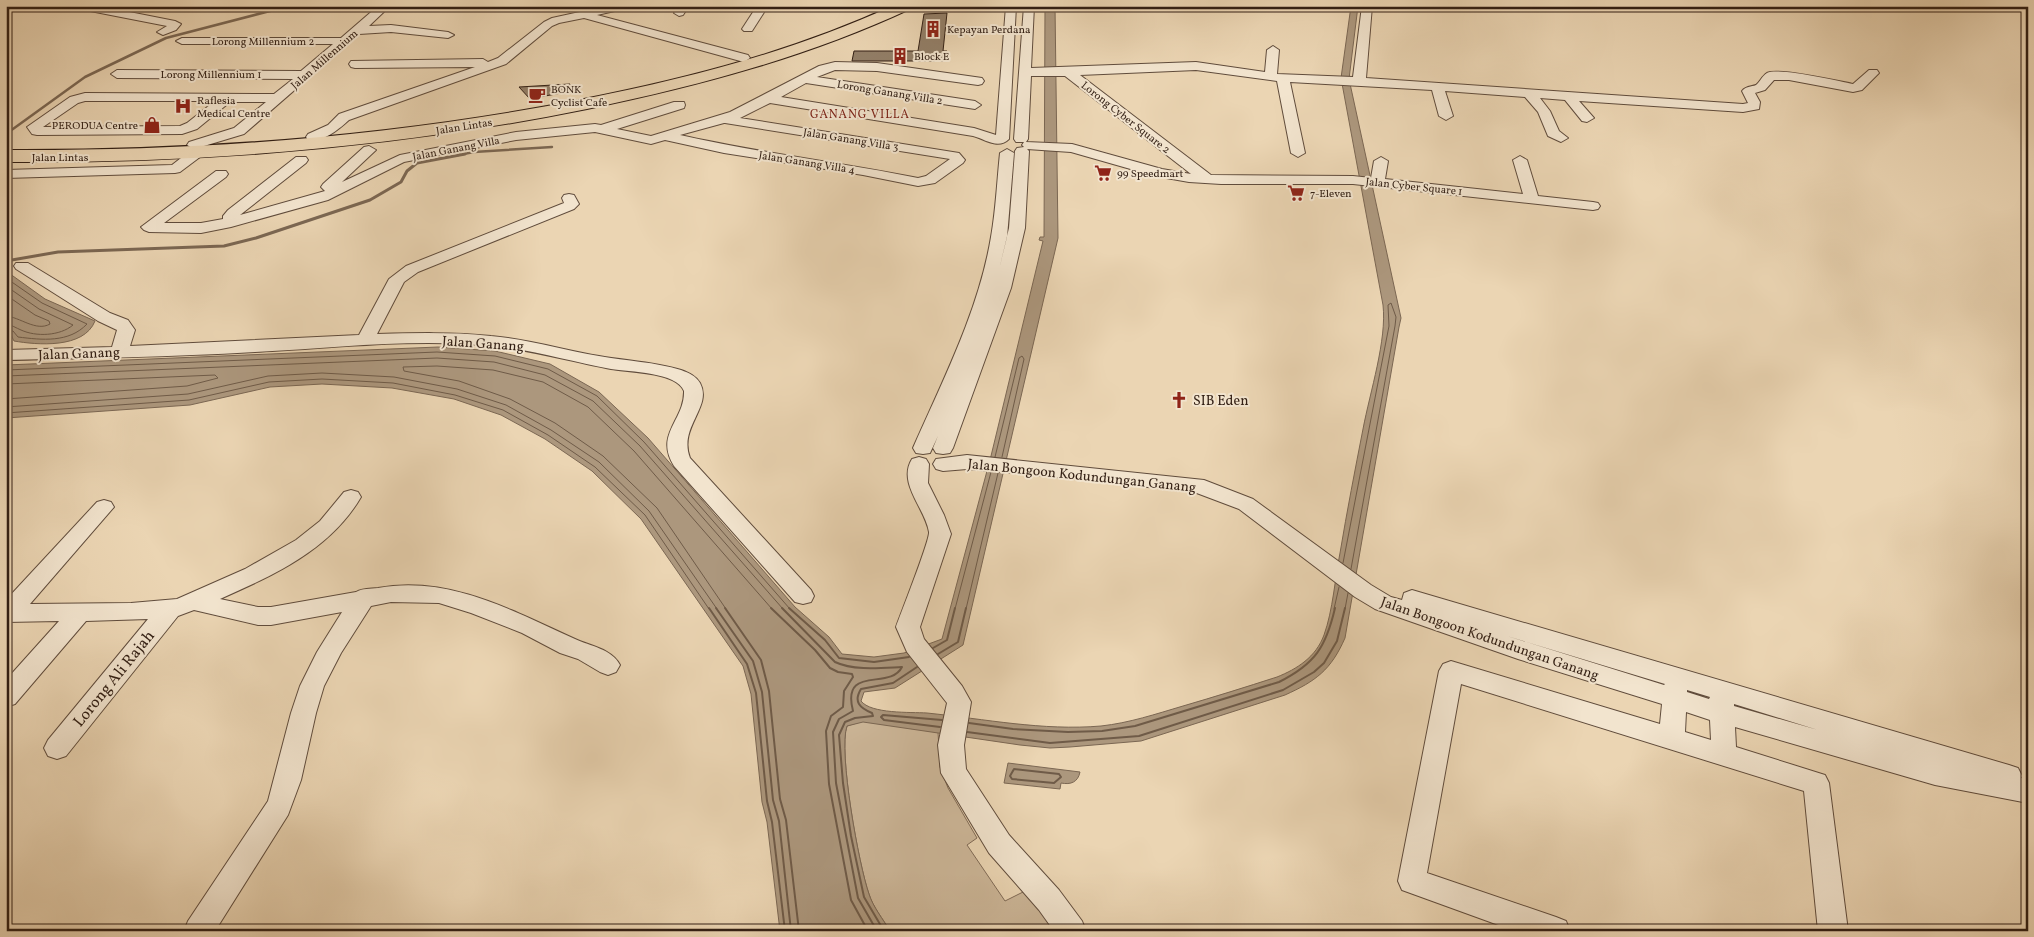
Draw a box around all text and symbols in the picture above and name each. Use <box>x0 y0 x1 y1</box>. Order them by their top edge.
building icon: Kepayan Perdana <box>923 19 943 39</box>
place label: Kepayan Perdana <box>947 23 1031 38</box>
street label: Jalan Millennium <box>288 27 362 93</box>
street label: Lorong Millennium 2 <box>212 35 314 50</box>
building icon: Block E <box>890 46 910 66</box>
place label: Block E <box>914 50 950 65</box>
street label: Lorong Millennium 1 <box>160 68 262 83</box>
street label: Lorong Ganang Villa 2 <box>836 78 944 109</box>
street label: Lorong Cyber Square 2 <box>1077 79 1173 158</box>
place label: BONK Cyclist Cafe <box>551 83 607 111</box>
cafe icon: BONK Cyclist Cafe <box>527 85 547 105</box>
place label: Raflesia Medical Centre <box>197 94 270 122</box>
hospital icon: Raflesia Medical Centre <box>173 96 193 116</box>
district label: GANANG VILLA <box>810 107 910 123</box>
shop icon: PERODUA Centre <box>142 115 162 135</box>
street label: Jalan Lintas <box>435 116 494 139</box>
place label: PERODUA Centre <box>52 119 138 134</box>
street label: Jalan Ganang Villa 3 <box>802 126 900 155</box>
street label: Jalan Ganang Villa <box>411 134 502 165</box>
street label: Jalan Ganang Villa 4 <box>757 148 856 179</box>
street label: Jalan Lintas <box>32 151 89 166</box>
supermarket icon: 99 Speedmart <box>1093 163 1113 183</box>
place label: 99 Speedmart <box>1117 167 1184 182</box>
street label: Jalan Cyber Square 1 <box>1365 175 1463 200</box>
supermarket icon: 7-Eleven <box>1286 183 1306 203</box>
place label: 7-Eleven <box>1310 187 1352 202</box>
street label: Jalan Ganang <box>441 332 524 357</box>
street label: Jalan Ganang <box>38 344 120 365</box>
church icon: SIB Eden <box>1169 390 1189 410</box>
place label: SIB Eden <box>1193 392 1249 411</box>
street label: Jalan Bongoon Kodundungan Ganang <box>967 455 1197 498</box>
street label: Jalan Bongoon Kodundungan Ganang <box>1378 593 1601 686</box>
street label: Lorong Ali Rajah <box>69 626 160 732</box>

